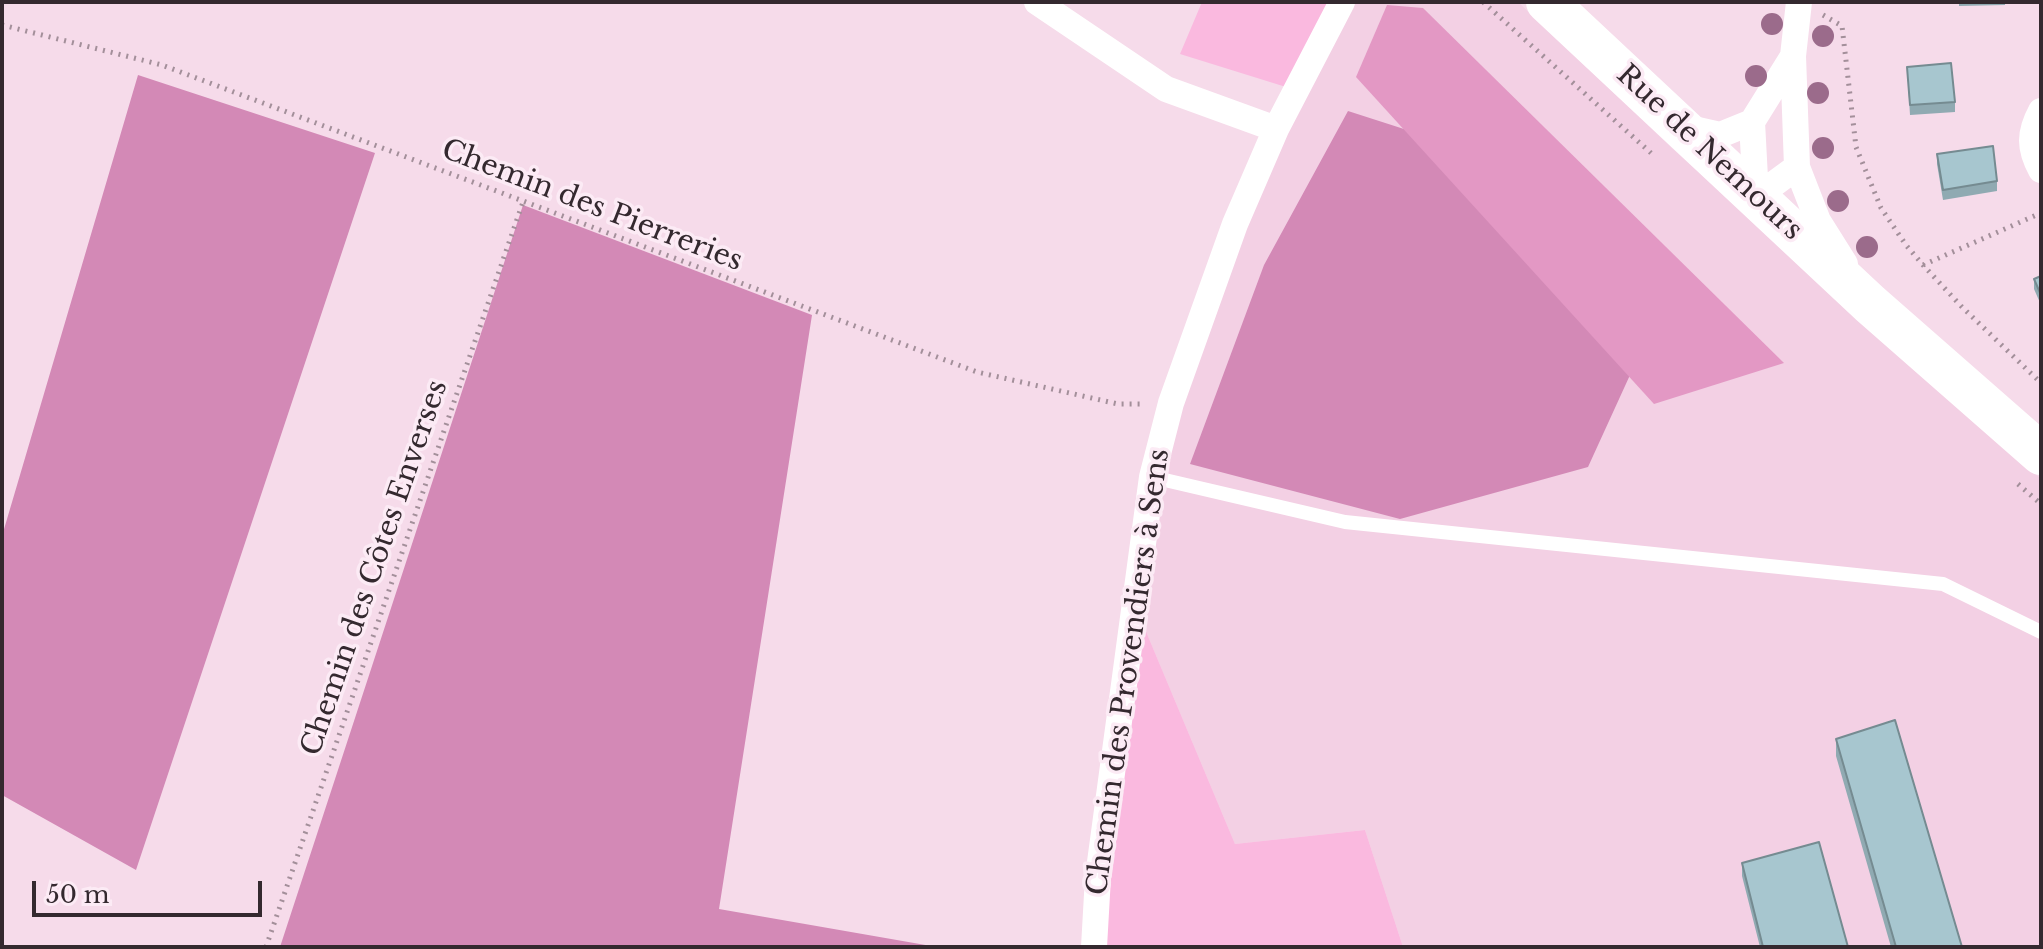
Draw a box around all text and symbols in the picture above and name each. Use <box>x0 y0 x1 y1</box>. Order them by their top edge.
street label: Rue de Nemours <box>1609 58 1809 248</box>
street label: Chemin des Pierreries <box>437 133 747 279</box>
street label: Chemin des Côtes Enverses <box>295 376 455 760</box>
street label: Chemin des Provendiers à Sens <box>1081 447 1177 897</box>
scale bar <box>36 865 266 915</box>
text: 50 m <box>46 880 109 909</box>

